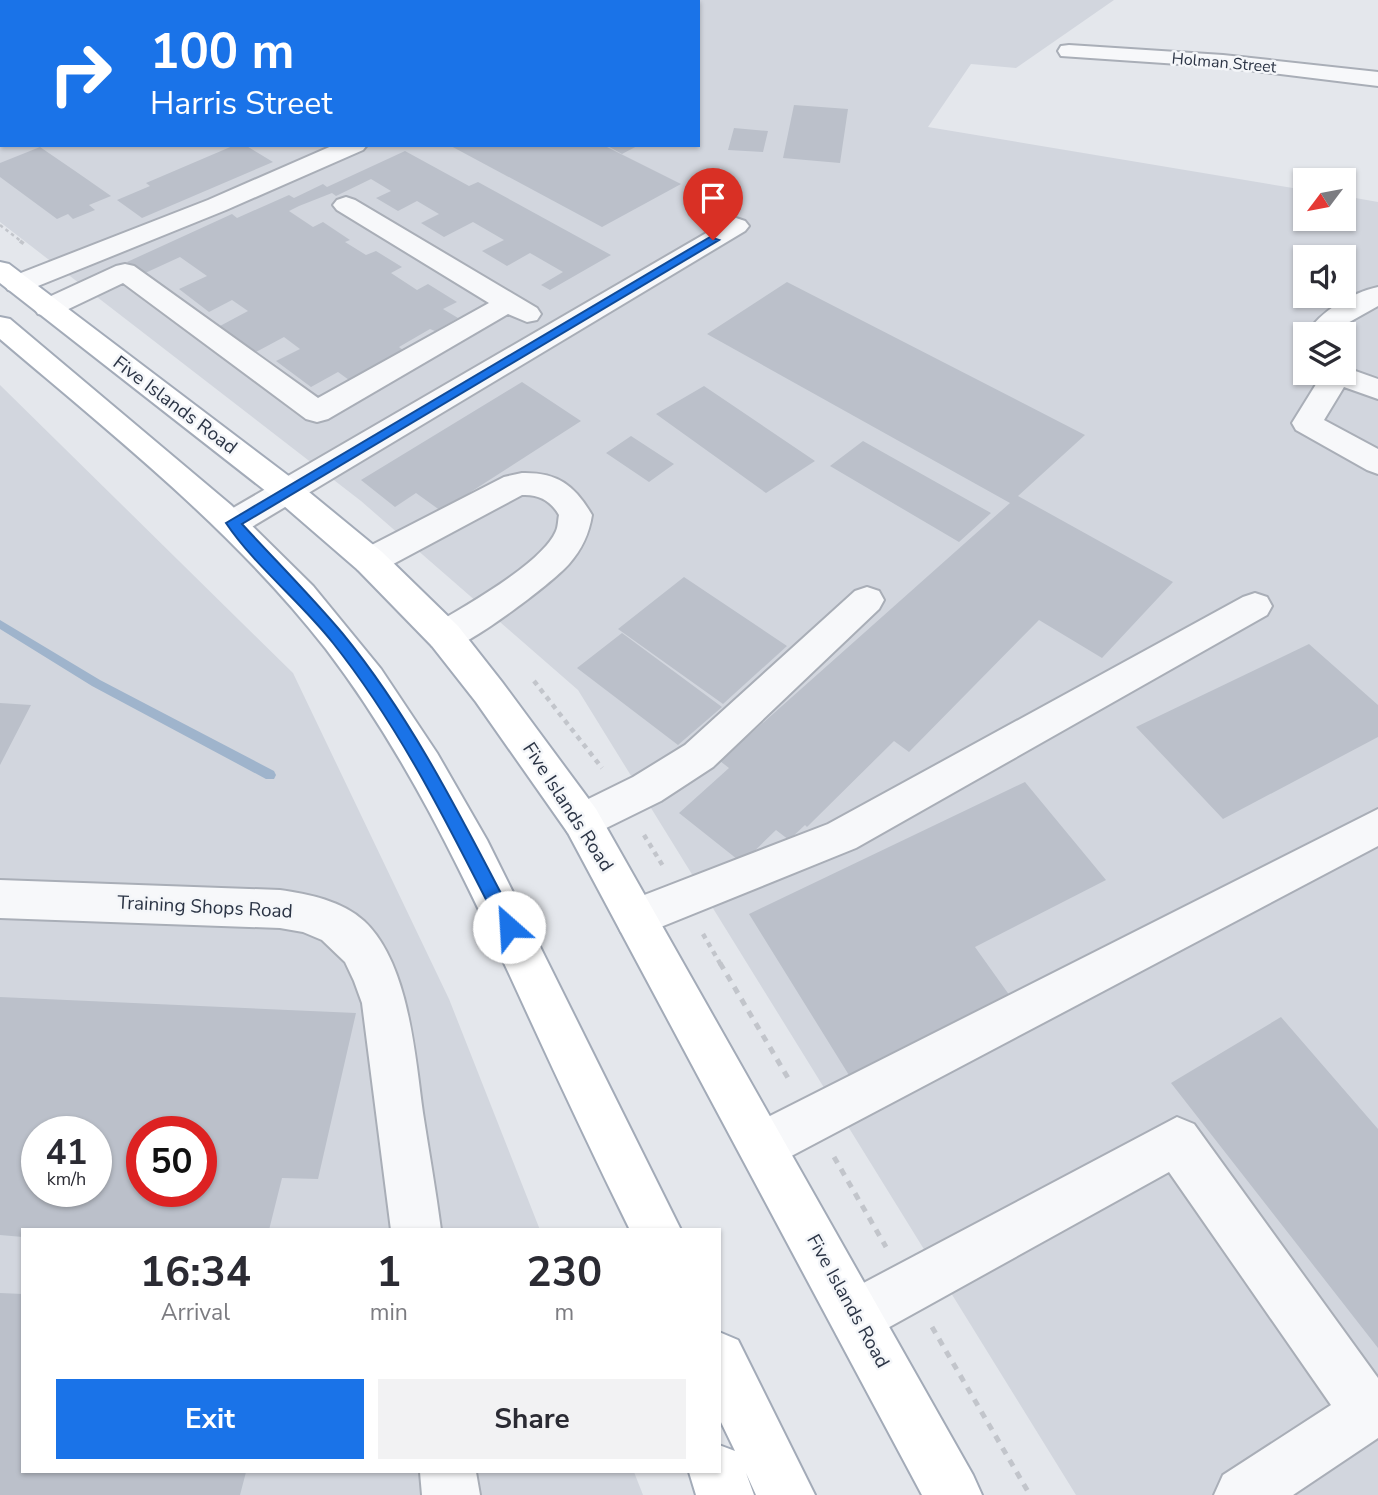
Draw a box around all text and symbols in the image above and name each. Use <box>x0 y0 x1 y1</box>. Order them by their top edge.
text: 100 m <box>150 18 294 85</box>
icon: right <box>35 28 126 119</box>
street label: Holman Street <box>1171 47 1278 79</box>
text: Harris Street <box>150 82 333 125</box>
pin <box>683 168 743 240</box>
north arrow <box>1293 168 1356 231</box>
map controls <box>1293 168 1356 385</box>
icon: arrive <box>694 179 732 217</box>
button: sound <box>1293 245 1356 308</box>
button: layers <box>1293 322 1356 385</box>
street label: Five Islands Road <box>108 350 242 460</box>
street label: Five Islands Road <box>516 737 620 877</box>
street label: Training Shops Road <box>117 889 293 925</box>
position arrow <box>472 890 546 964</box>
speed limit sign: 50 <box>126 1116 217 1207</box>
text: 41 <box>45 1129 88 1176</box>
text: km/h <box>47 1167 86 1191</box>
street label: Five Islands Road <box>800 1229 896 1373</box>
text: 16:34 <box>140 1244 251 1301</box>
text: 1 <box>376 1244 401 1301</box>
text: 230 <box>527 1244 602 1301</box>
text: Arrival <box>161 1297 230 1328</box>
text: min <box>370 1297 408 1328</box>
text: m <box>555 1297 574 1328</box>
button: Exit <box>56 1379 364 1459</box>
button: Share <box>378 1379 686 1459</box>

